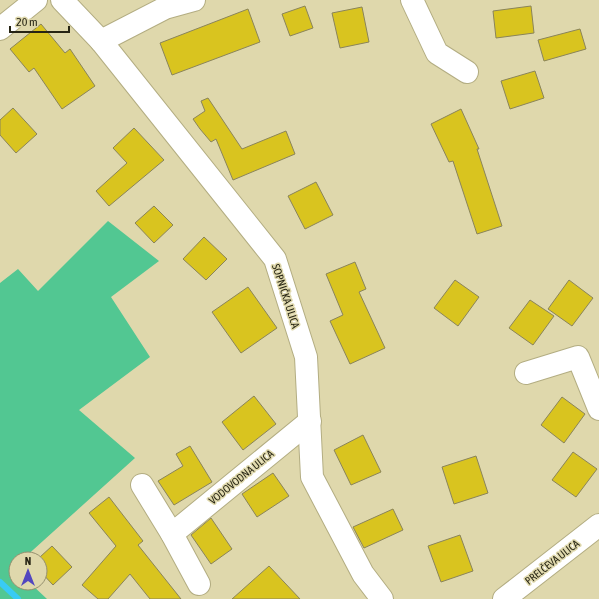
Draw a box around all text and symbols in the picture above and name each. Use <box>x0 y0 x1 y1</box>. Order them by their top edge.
scale bar <box>10 8 69 34</box>
text: 20 m <box>16 15 38 29</box>
street label: SOPNIČKA ULICA <box>270 262 302 330</box>
street label: VODOVODNA ULICA <box>206 447 276 507</box>
street label: PRELČEVA ULICA <box>523 537 582 587</box>
north arrow <box>8 551 48 591</box>
text: N <box>25 555 31 567</box>

